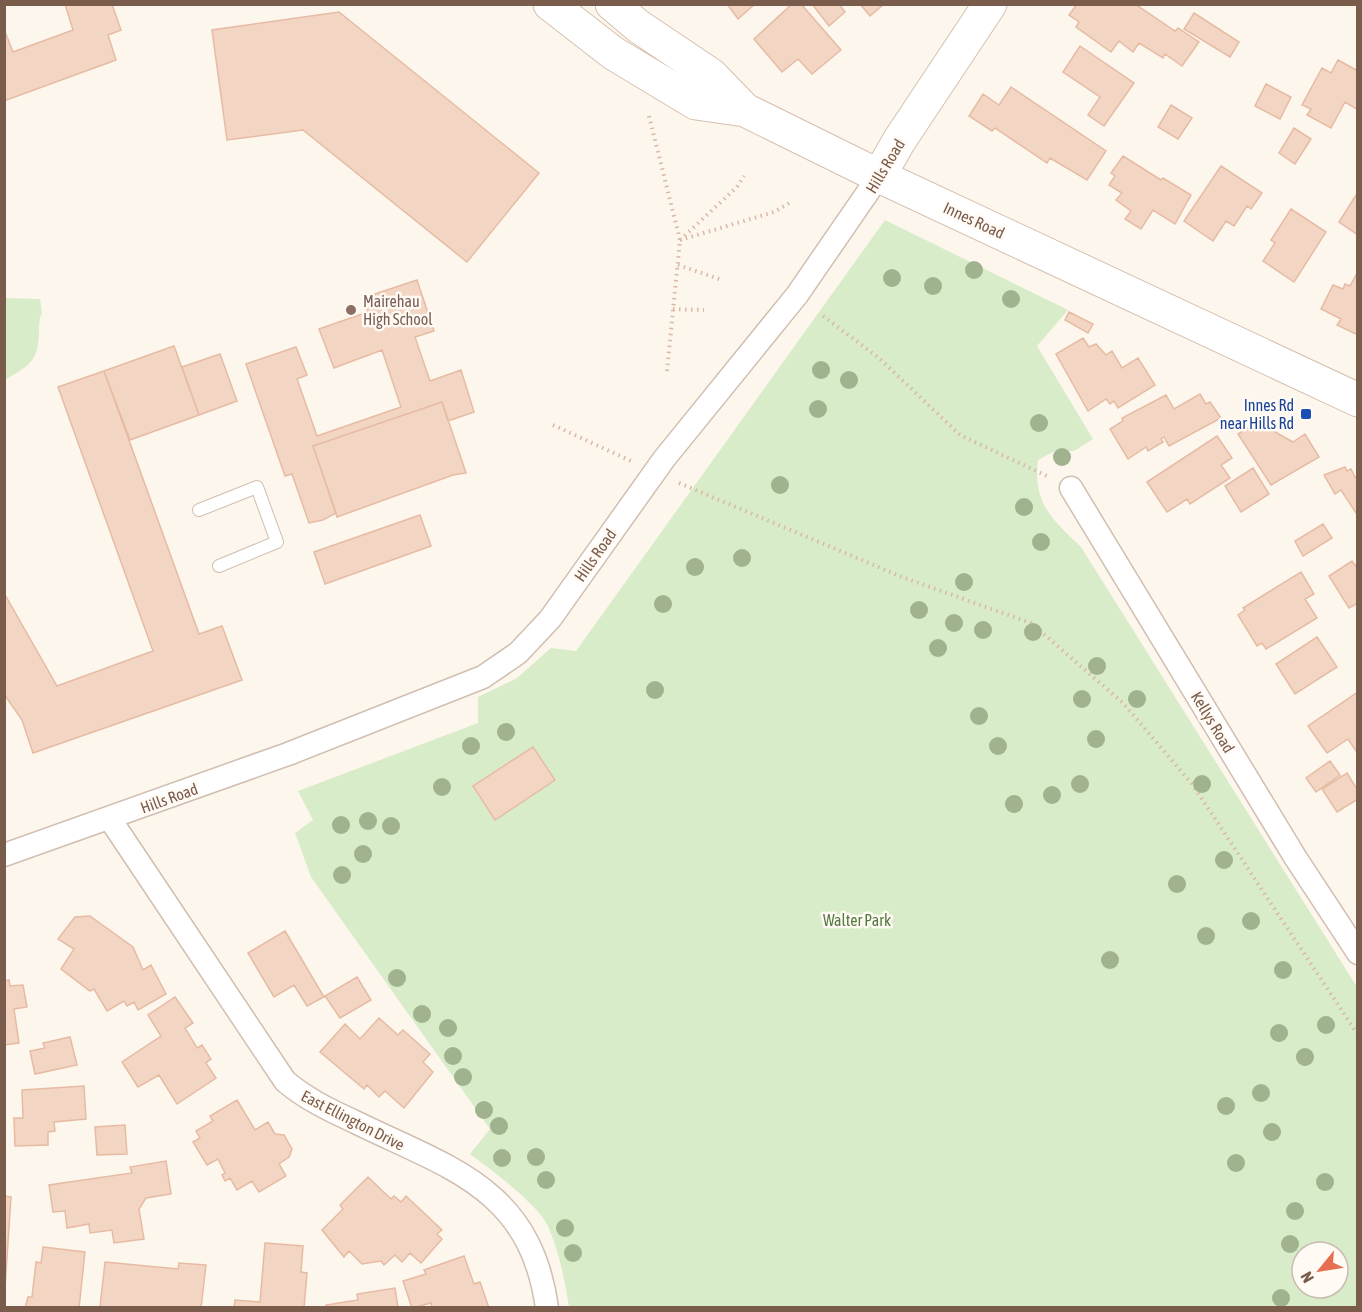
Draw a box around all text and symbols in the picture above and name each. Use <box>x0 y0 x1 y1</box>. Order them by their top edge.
street label: Hills Road <box>862 136 908 196</box>
street label: Innes Road <box>941 198 1007 242</box>
place label: Mairehau High School <box>363 292 433 329</box>
marker: Mairehau High School <box>344 303 358 317</box>
place label: Innes Rd near Hills Rd <box>1220 396 1294 432</box>
marker: Innes Rd near Hills Rd <box>1299 407 1313 421</box>
street label: Hills Road <box>570 525 620 585</box>
street label: Kellys Road <box>1187 688 1238 756</box>
street label: Hills Road <box>138 779 200 817</box>
park label: Walter Park <box>823 911 891 929</box>
street label: East Ellington Drive <box>298 1086 408 1155</box>
north arrow <box>1290 1240 1350 1300</box>
text: N <box>1297 1269 1317 1286</box>

